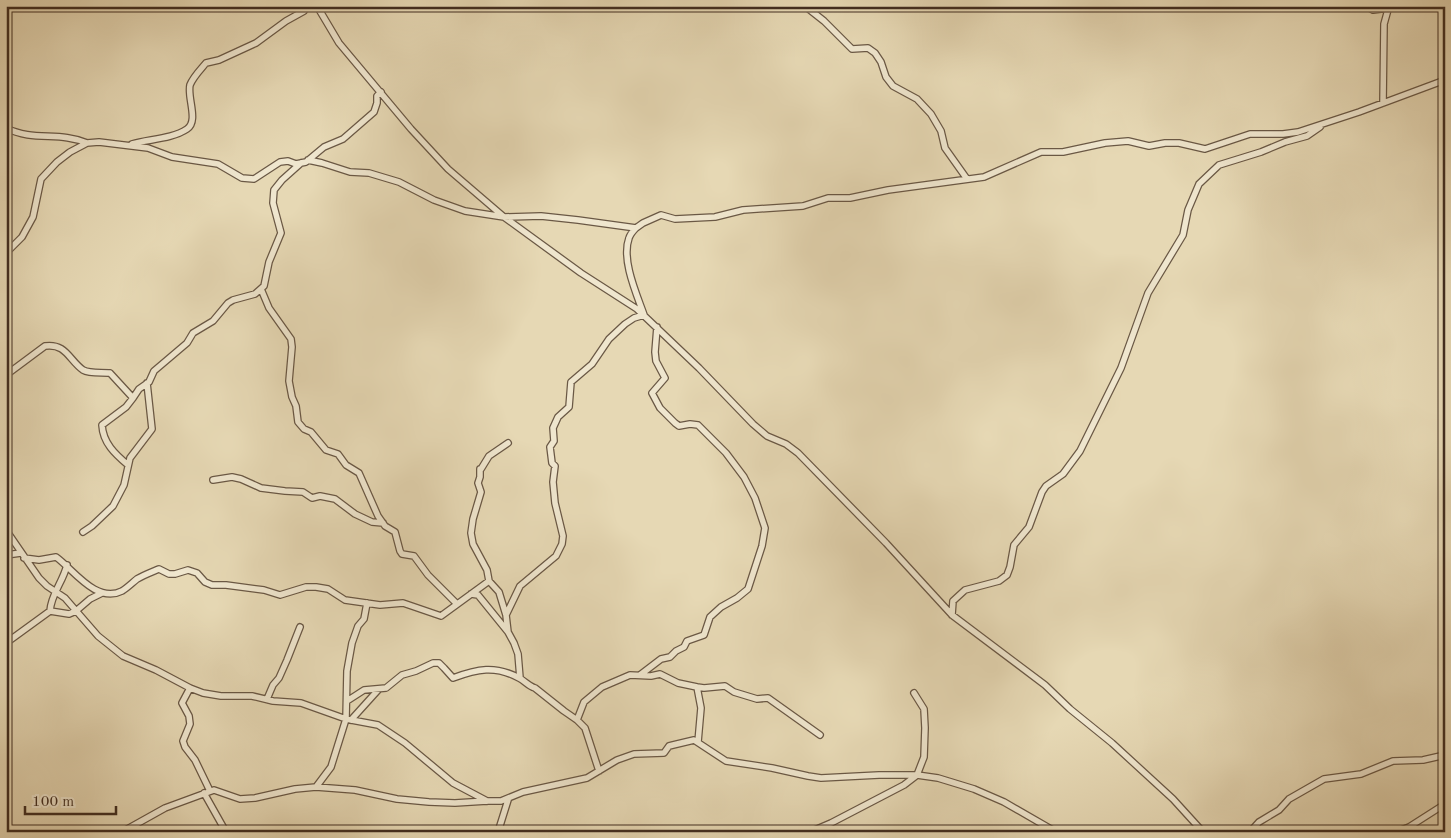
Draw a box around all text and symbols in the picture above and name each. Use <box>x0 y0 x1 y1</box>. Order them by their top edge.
scale bar <box>25 783 116 815</box>
text: 100 m <box>32 795 74 810</box>

